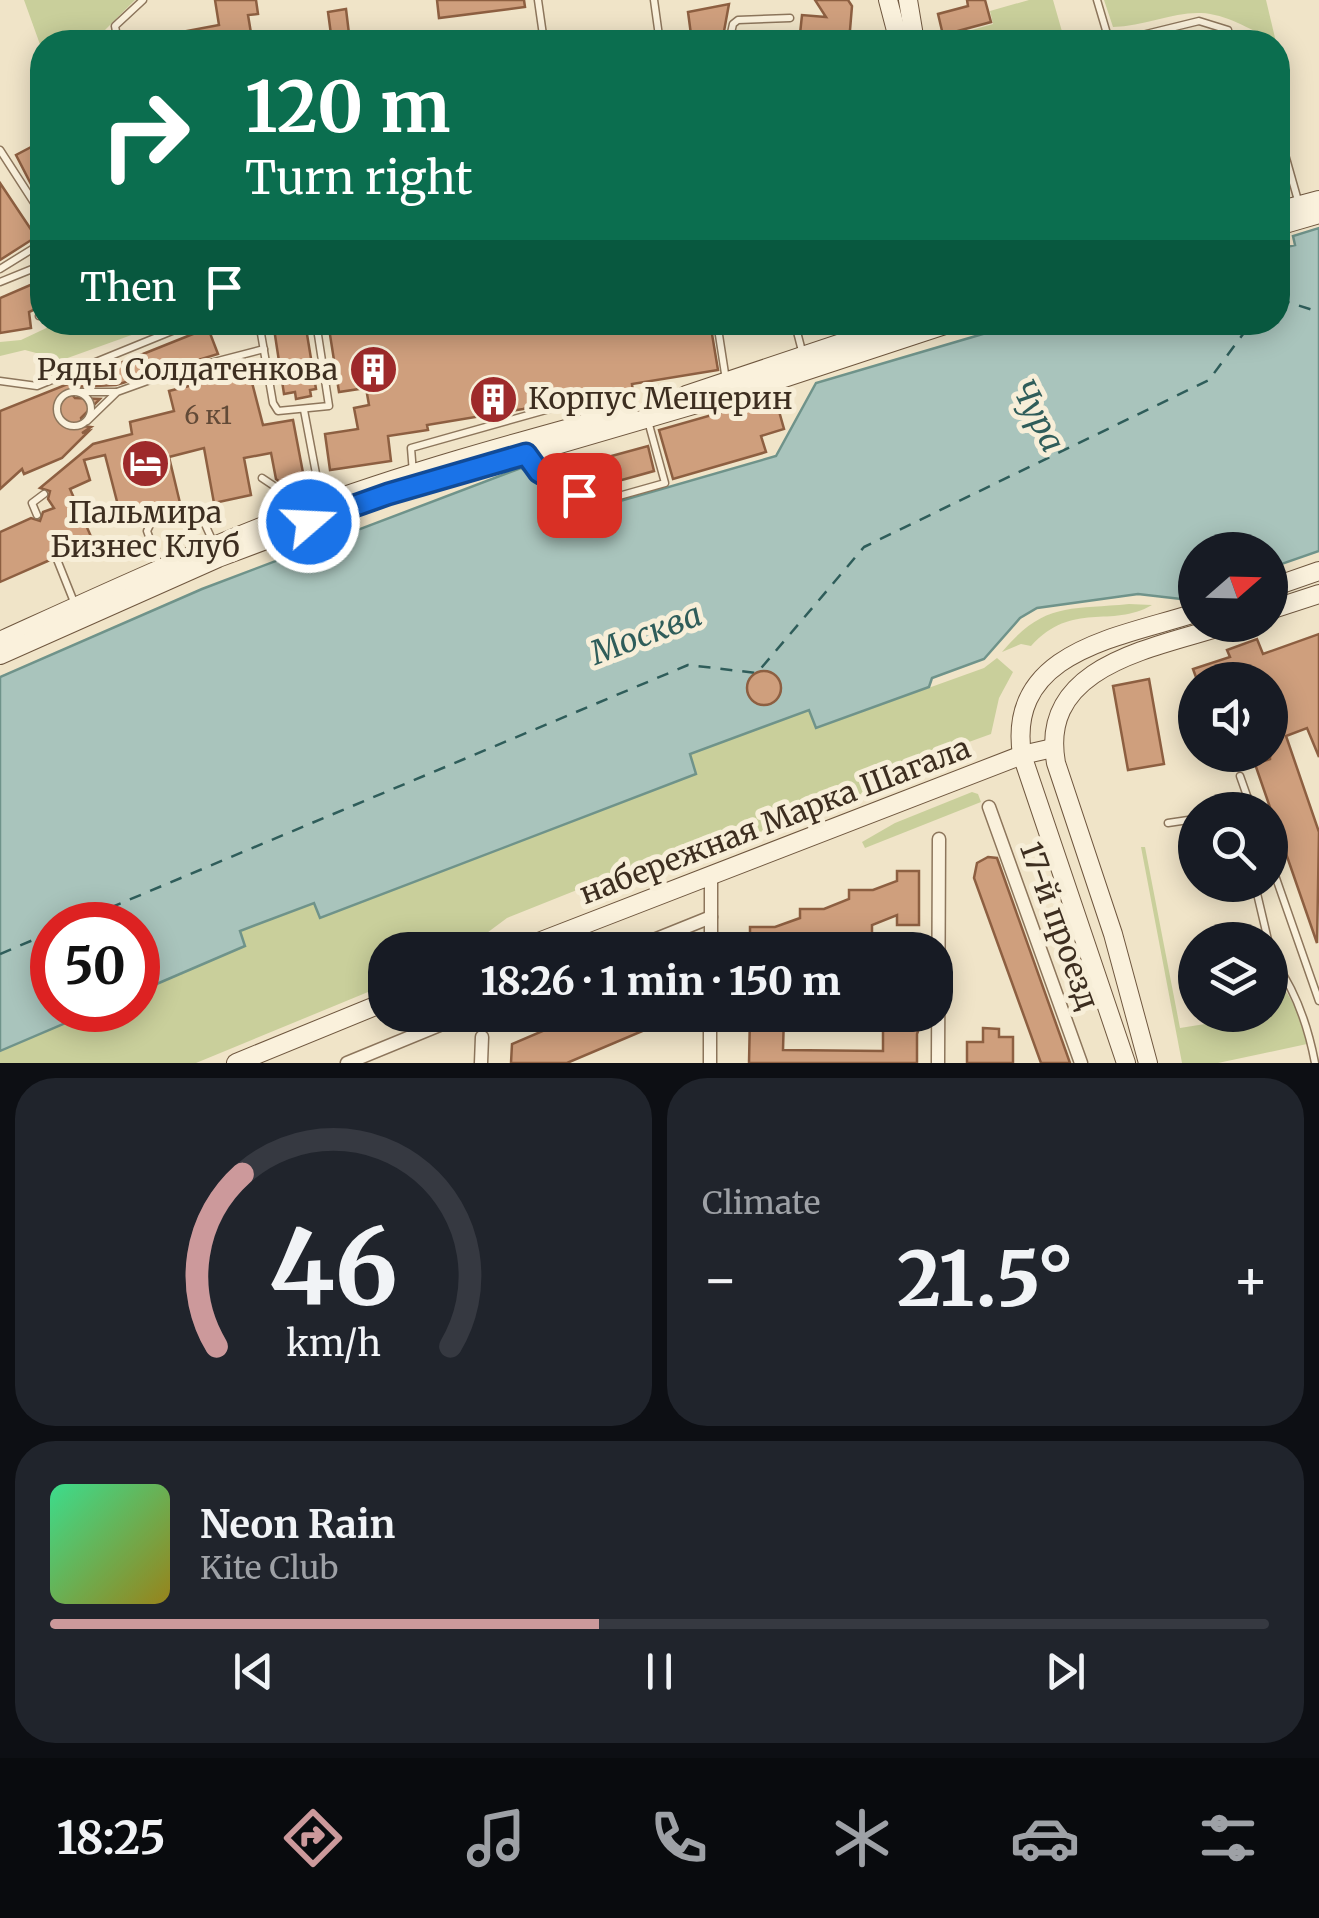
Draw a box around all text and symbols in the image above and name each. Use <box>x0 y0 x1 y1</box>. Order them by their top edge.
text: 120 m <box>245 63 450 151</box>
icon: right <box>80 70 210 200</box>
text: Turn right <box>245 150 473 206</box>
icon: arrive <box>197 260 252 315</box>
text: Then <box>80 264 177 311</box>
building icon: Ряды Солдатенкова <box>347 344 399 396</box>
place label: Ряды Солдатенкова <box>37 350 338 388</box>
building icon: Корпус Мещерин <box>467 373 519 425</box>
water label: Чура <box>1003 373 1073 459</box>
place label: Корпус Мещерин <box>528 379 793 417</box>
house number: 6 к1 <box>184 399 232 431</box>
hotel icon: Пальмира Бизнес Клуб <box>119 438 171 490</box>
pin <box>537 453 622 538</box>
icon: arrive <box>552 468 607 523</box>
position arrow <box>257 470 361 574</box>
place label: Пальмира Бизнес Клуб <box>50 493 240 565</box>
north arrow <box>1178 532 1288 642</box>
map controls <box>1178 532 1288 1032</box>
water label: Москва <box>583 594 707 674</box>
button: sound <box>1178 662 1288 772</box>
street label: набережная Марка Шагала <box>574 728 975 912</box>
button: search <box>1178 792 1288 902</box>
street label: 17-й проезд <box>1012 836 1108 1015</box>
speed limit sign: 50 <box>30 902 160 1032</box>
button: layers <box>1178 922 1288 1032</box>
text: 18:26 · 1 min · 150 m <box>480 958 841 1005</box>
text: Climate <box>702 1183 820 1223</box>
text: 46 <box>269 1202 398 1332</box>
text: 21.5° <box>897 1232 1074 1326</box>
text: − <box>702 1245 739 1314</box>
text: + <box>1232 1245 1269 1314</box>
text: km/h <box>286 1321 381 1366</box>
text: Neon Rain <box>200 1501 395 1548</box>
text: Kite Club <box>200 1548 338 1588</box>
icon: previous <box>226 1644 281 1699</box>
icon: pause <box>632 1644 687 1699</box>
icon: next <box>1038 1644 1093 1699</box>
icon: directions <box>278 1803 348 1873</box>
icon: music <box>461 1803 531 1873</box>
icon: phone <box>644 1803 714 1873</box>
icon: climate <box>827 1803 897 1873</box>
icon: car <box>1010 1803 1080 1873</box>
icon: filters <box>1193 1803 1263 1873</box>
text: 18:25 <box>56 1810 165 1866</box>

